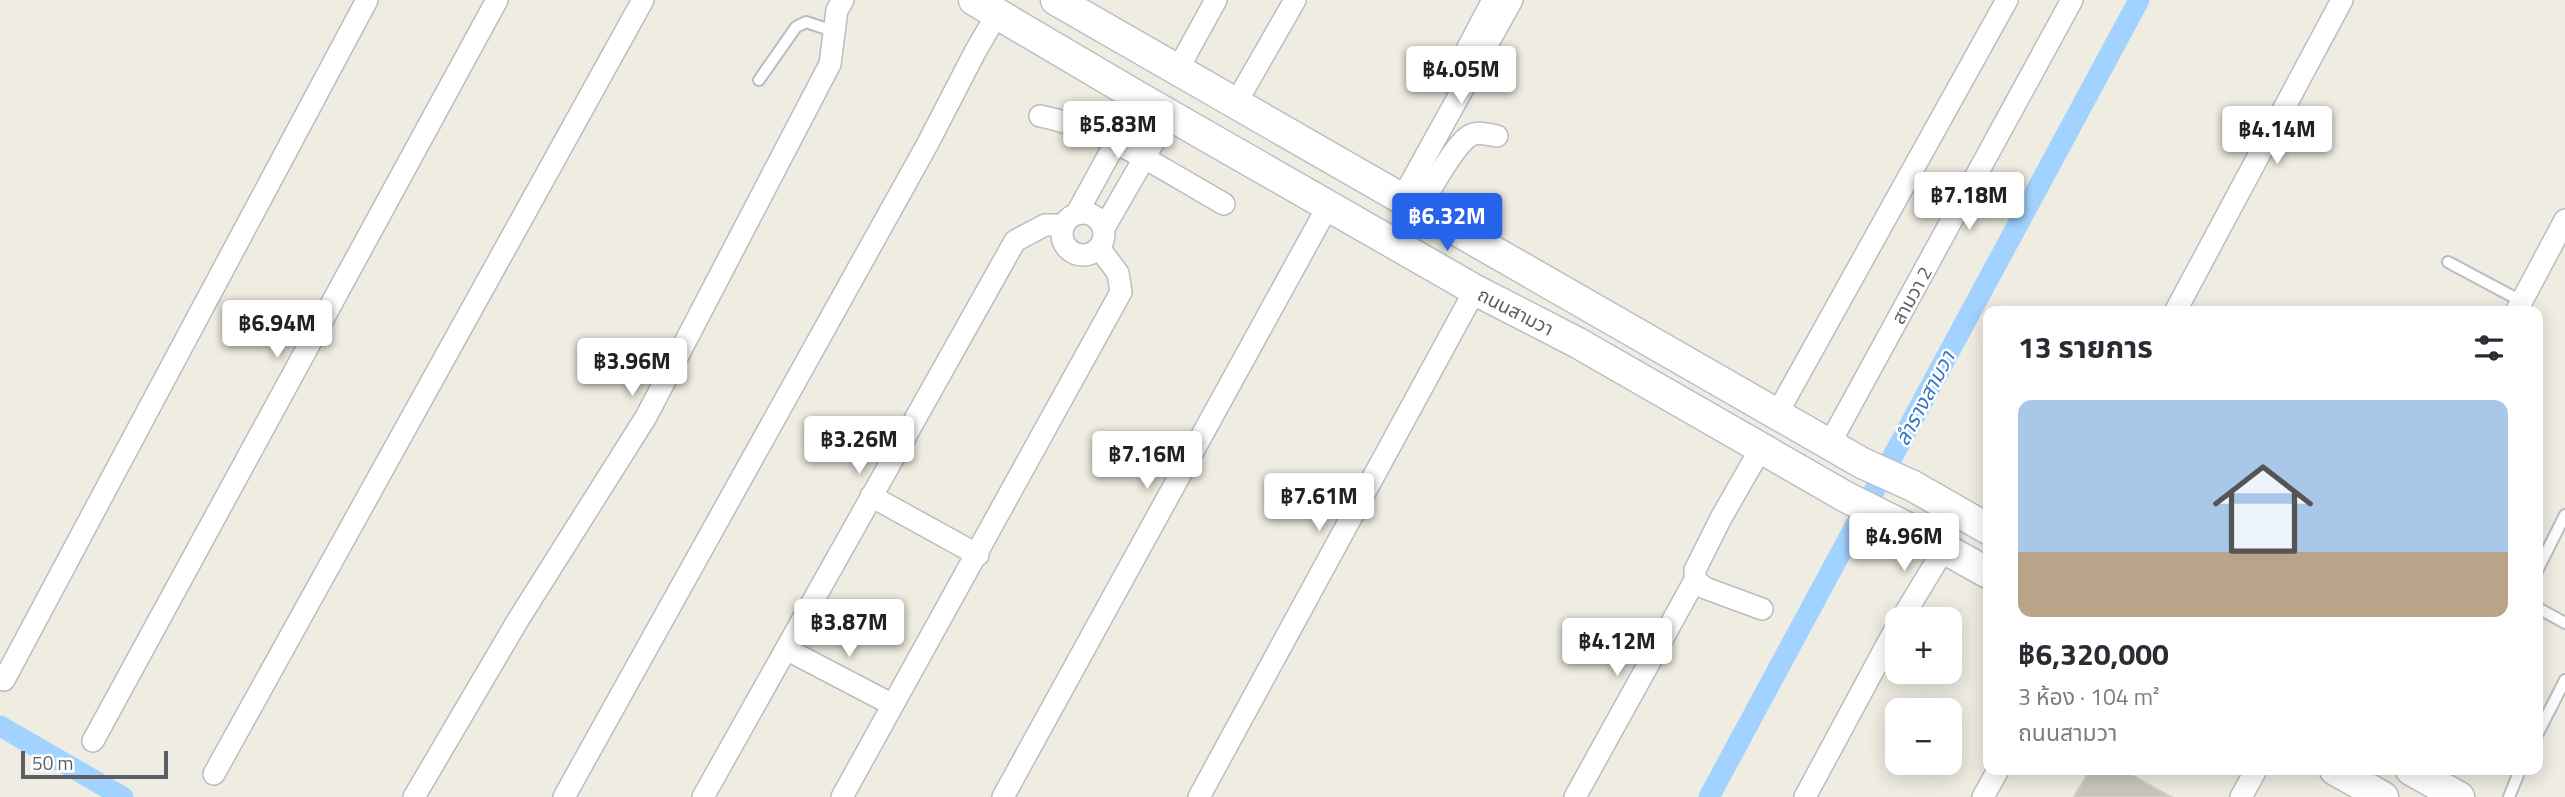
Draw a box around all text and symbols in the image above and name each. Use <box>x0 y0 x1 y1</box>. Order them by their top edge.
pin: ฿4.05M <box>1404 46 1518 106</box>
text: ฿4.05M <box>1422 51 1500 86</box>
pin: ฿5.83M <box>1061 102 1175 161</box>
text: ฿5.83M <box>1079 106 1157 141</box>
pin: ฿4.14M <box>2220 106 2334 166</box>
text: ฿4.14M <box>2238 111 2316 146</box>
pin: ฿7.18M <box>1912 173 2026 232</box>
text: ฿7.18M <box>1930 177 2008 212</box>
pin: ฿6.32M <box>1390 194 1504 253</box>
text: ฿6.32M <box>1408 198 1486 233</box>
street label: สามวา 2 <box>1883 261 1939 329</box>
street label: ถนนสามวา <box>1473 279 1559 343</box>
pin: ฿6.94M <box>220 300 334 360</box>
text: ฿6.94M <box>238 305 316 340</box>
text: 13 รายการ <box>2018 324 2153 370</box>
icon: filters <box>2470 329 2508 367</box>
pin: ฿3.96M <box>575 338 689 398</box>
text: ฿3.96M <box>593 343 671 378</box>
water label: ลำรางสามวา <box>1886 344 1963 451</box>
pin: ฿3.26M <box>802 416 916 476</box>
text: ฿3.26M <box>820 421 898 456</box>
pin: ฿7.16M <box>1090 432 1204 491</box>
text: ฿7.16M <box>1108 436 1186 471</box>
icon: home <box>2200 446 2326 572</box>
pin: ฿7.61M <box>1262 474 1376 533</box>
text: ฿7.61M <box>1280 478 1358 513</box>
pin: ฿4.96M <box>1847 514 1961 573</box>
text: ฿4.96M <box>1865 518 1943 553</box>
pin: ฿3.87M <box>792 600 906 659</box>
text: ฿3.87M <box>810 604 888 639</box>
map controls <box>1885 607 1962 775</box>
button: + <box>1885 607 1962 684</box>
pin: ฿4.12M <box>1560 618 1674 678</box>
text: ฿4.12M <box>1578 623 1656 658</box>
text: ฿6,320,000 <box>2018 631 2169 677</box>
text: 3 ห้อง · 104 m² <box>2018 679 2159 714</box>
button: − <box>1885 698 1962 775</box>
text: ถนนสามวา <box>2018 715 2117 750</box>
scale bar <box>21 748 168 780</box>
text: 50 m <box>32 748 73 777</box>

